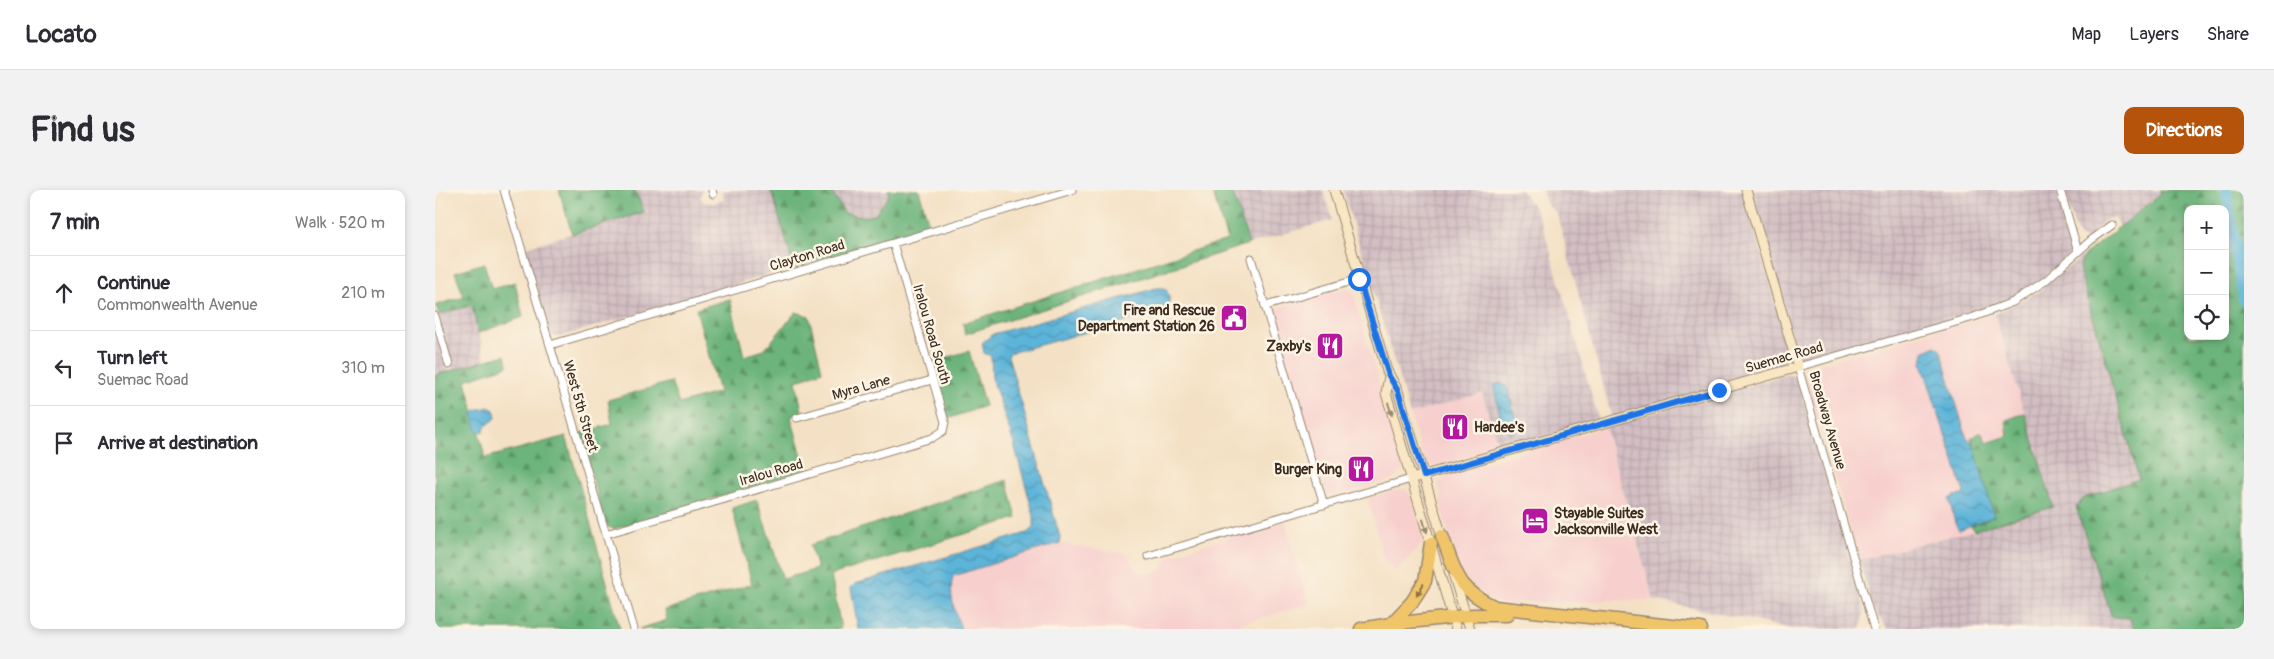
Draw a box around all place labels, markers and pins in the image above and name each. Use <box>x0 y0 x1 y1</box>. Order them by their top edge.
place label: Fire and Rescue Department Station 26 <box>1078 302 1216 335</box>
public building icon: Fire and Rescue Department Station 26 <box>1219 303 1249 333</box>
restaurant icon: Zaxby's <box>1315 331 1345 361</box>
place label: Zaxby's <box>1266 338 1312 355</box>
restaurant icon: Hardee's <box>1440 412 1470 442</box>
place label: Hardee's <box>1474 419 1525 436</box>
restaurant icon: Burger King <box>1346 454 1376 484</box>
place label: Burger King <box>1274 461 1342 478</box>
place label: Stayable Suites Jacksonville West <box>1554 505 1658 538</box>
hotel icon: Stayable Suites Jacksonville West <box>1520 506 1550 536</box>

